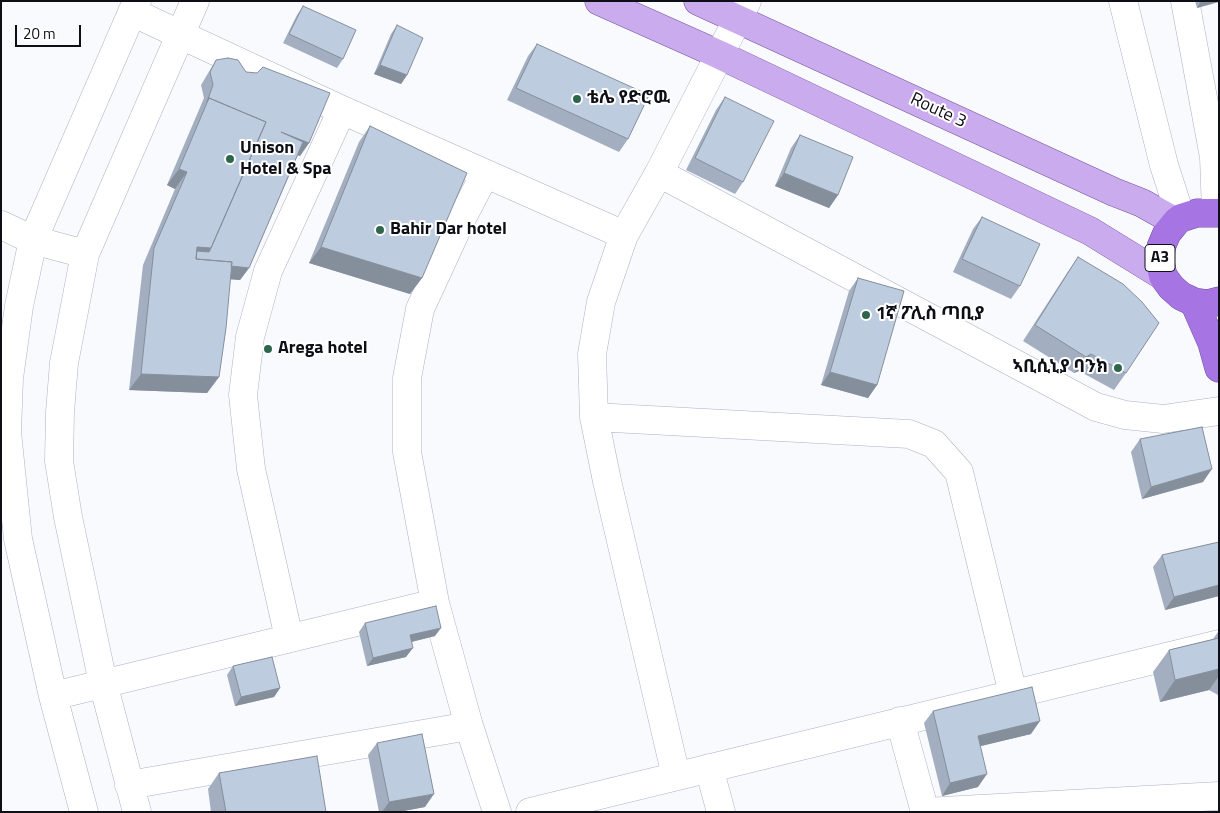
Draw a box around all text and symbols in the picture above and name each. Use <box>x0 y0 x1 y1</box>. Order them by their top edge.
scale bar <box>18 15 84 47</box>
text: 20 m <box>23 22 56 45</box>
place label: ቴሌ የድሮዉ <box>587 88 670 110</box>
street label: Route 3 <box>907 89 969 133</box>
marker: ቴሌ የድሮዉ <box>571 93 583 105</box>
place label: Unison Hotel & Spa <box>240 138 332 180</box>
marker: Unison Hotel & Spa <box>224 153 236 165</box>
place label: Bahir Dar hotel <box>390 219 507 241</box>
marker: Bahir Dar hotel <box>374 224 386 236</box>
road number: A3 <box>1145 244 1175 272</box>
place label: 1ኛ ፖሊስ ጣቢያ <box>876 304 984 326</box>
marker: 1ኛ ፖሊስ ጣቢያ <box>860 309 872 321</box>
place label: Arega hotel <box>278 338 368 360</box>
marker: Arega hotel <box>262 343 274 355</box>
place label: ኣቢሲኒያ ባንክ <box>1012 357 1108 379</box>
marker: ኣቢሲኒያ ባንክ <box>1112 362 1124 374</box>

